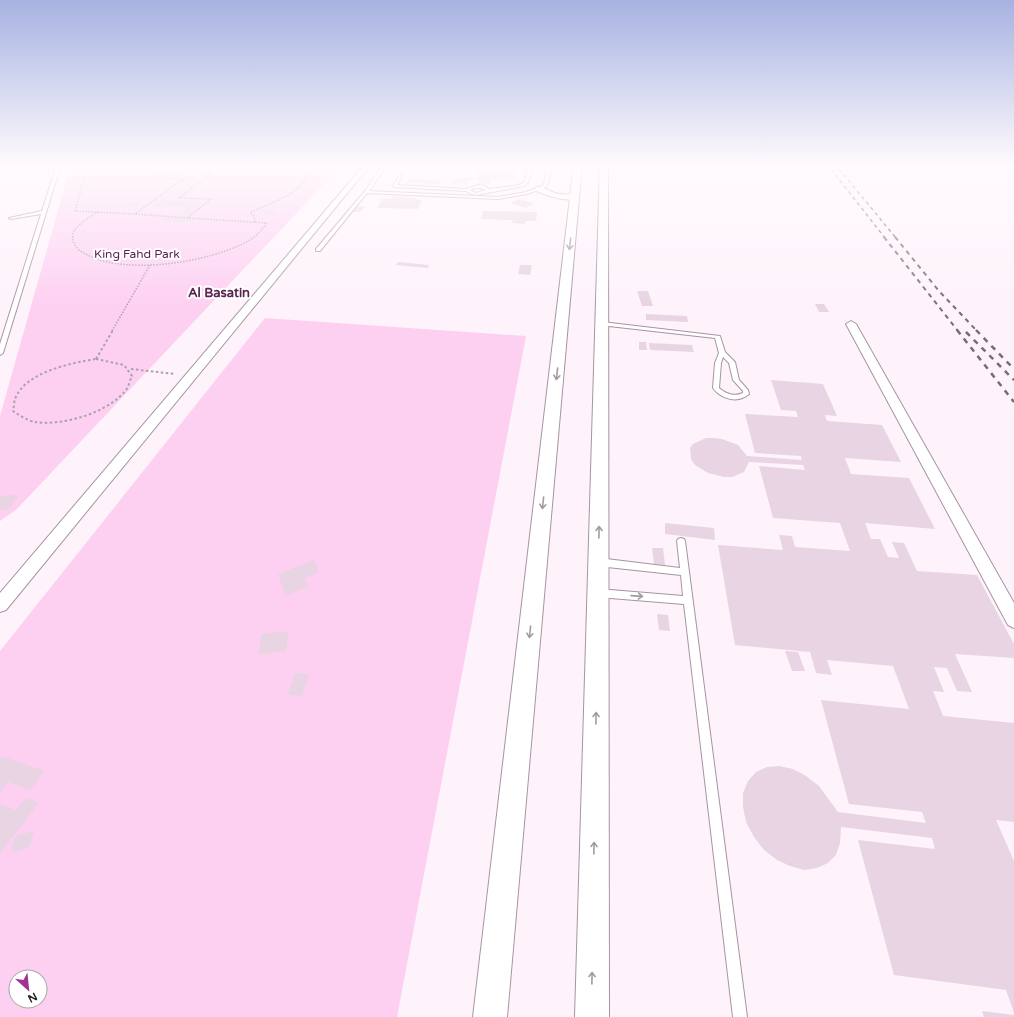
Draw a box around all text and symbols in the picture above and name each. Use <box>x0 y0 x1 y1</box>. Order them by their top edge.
one-way arrow <box>566 237 574 250</box>
park label: King Fahd Park <box>94 247 180 261</box>
district label: Al Basatin <box>188 285 250 301</box>
one-way arrow <box>553 367 560 380</box>
one-way arrow <box>540 496 547 509</box>
one-way arrow <box>595 526 603 539</box>
one-way arrow <box>630 592 643 599</box>
one-way arrow <box>526 625 534 638</box>
one-way arrow <box>592 712 600 725</box>
one-way arrow <box>590 842 598 855</box>
north arrow <box>8 969 48 1009</box>
one-way arrow <box>588 972 596 985</box>
text: N <box>25 990 39 1005</box>

